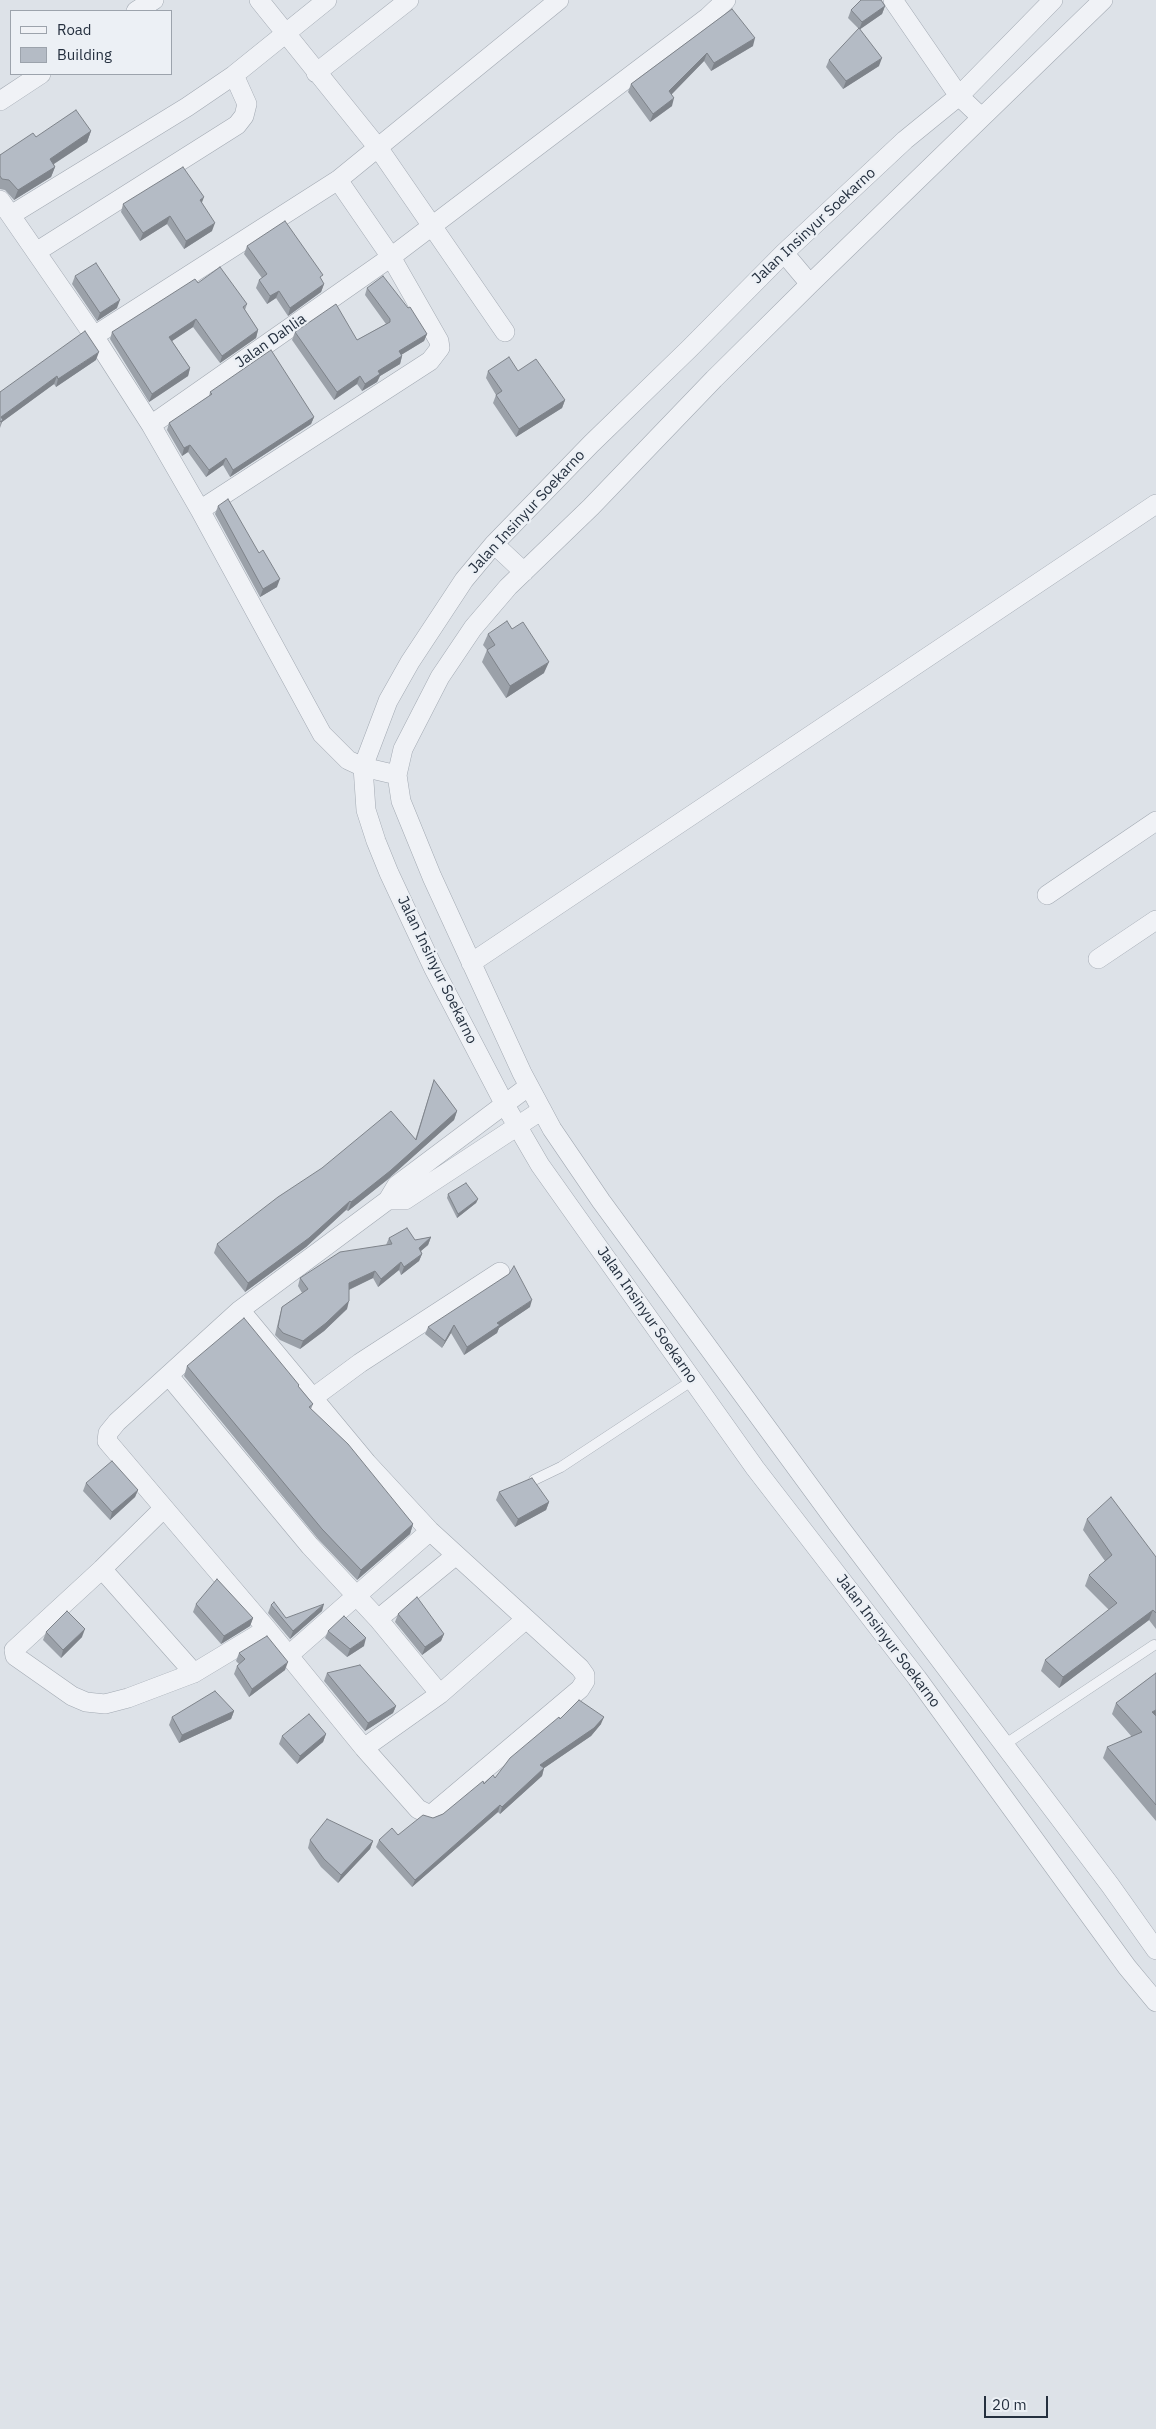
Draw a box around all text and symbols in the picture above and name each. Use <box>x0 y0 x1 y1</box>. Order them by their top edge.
legend <box>10 10 172 75</box>
text: Road <box>57 20 92 39</box>
text: Building <box>57 45 112 64</box>
street label: Jalan Insinyur Soekarno <box>748 164 880 288</box>
street label: Jalan Dahlia <box>232 310 310 372</box>
street label: Jalan Insinyur Soekarno <box>465 446 589 578</box>
street label: Jalan Insinyur Soekarno <box>393 893 481 1047</box>
street label: Jalan Insinyur Soekarno <box>593 1243 701 1387</box>
street label: Jalan Insinyur Soekarno <box>832 1571 944 1711</box>
scale bar <box>986 2386 1050 2418</box>
text: 20 m <box>992 2395 1027 2414</box>

